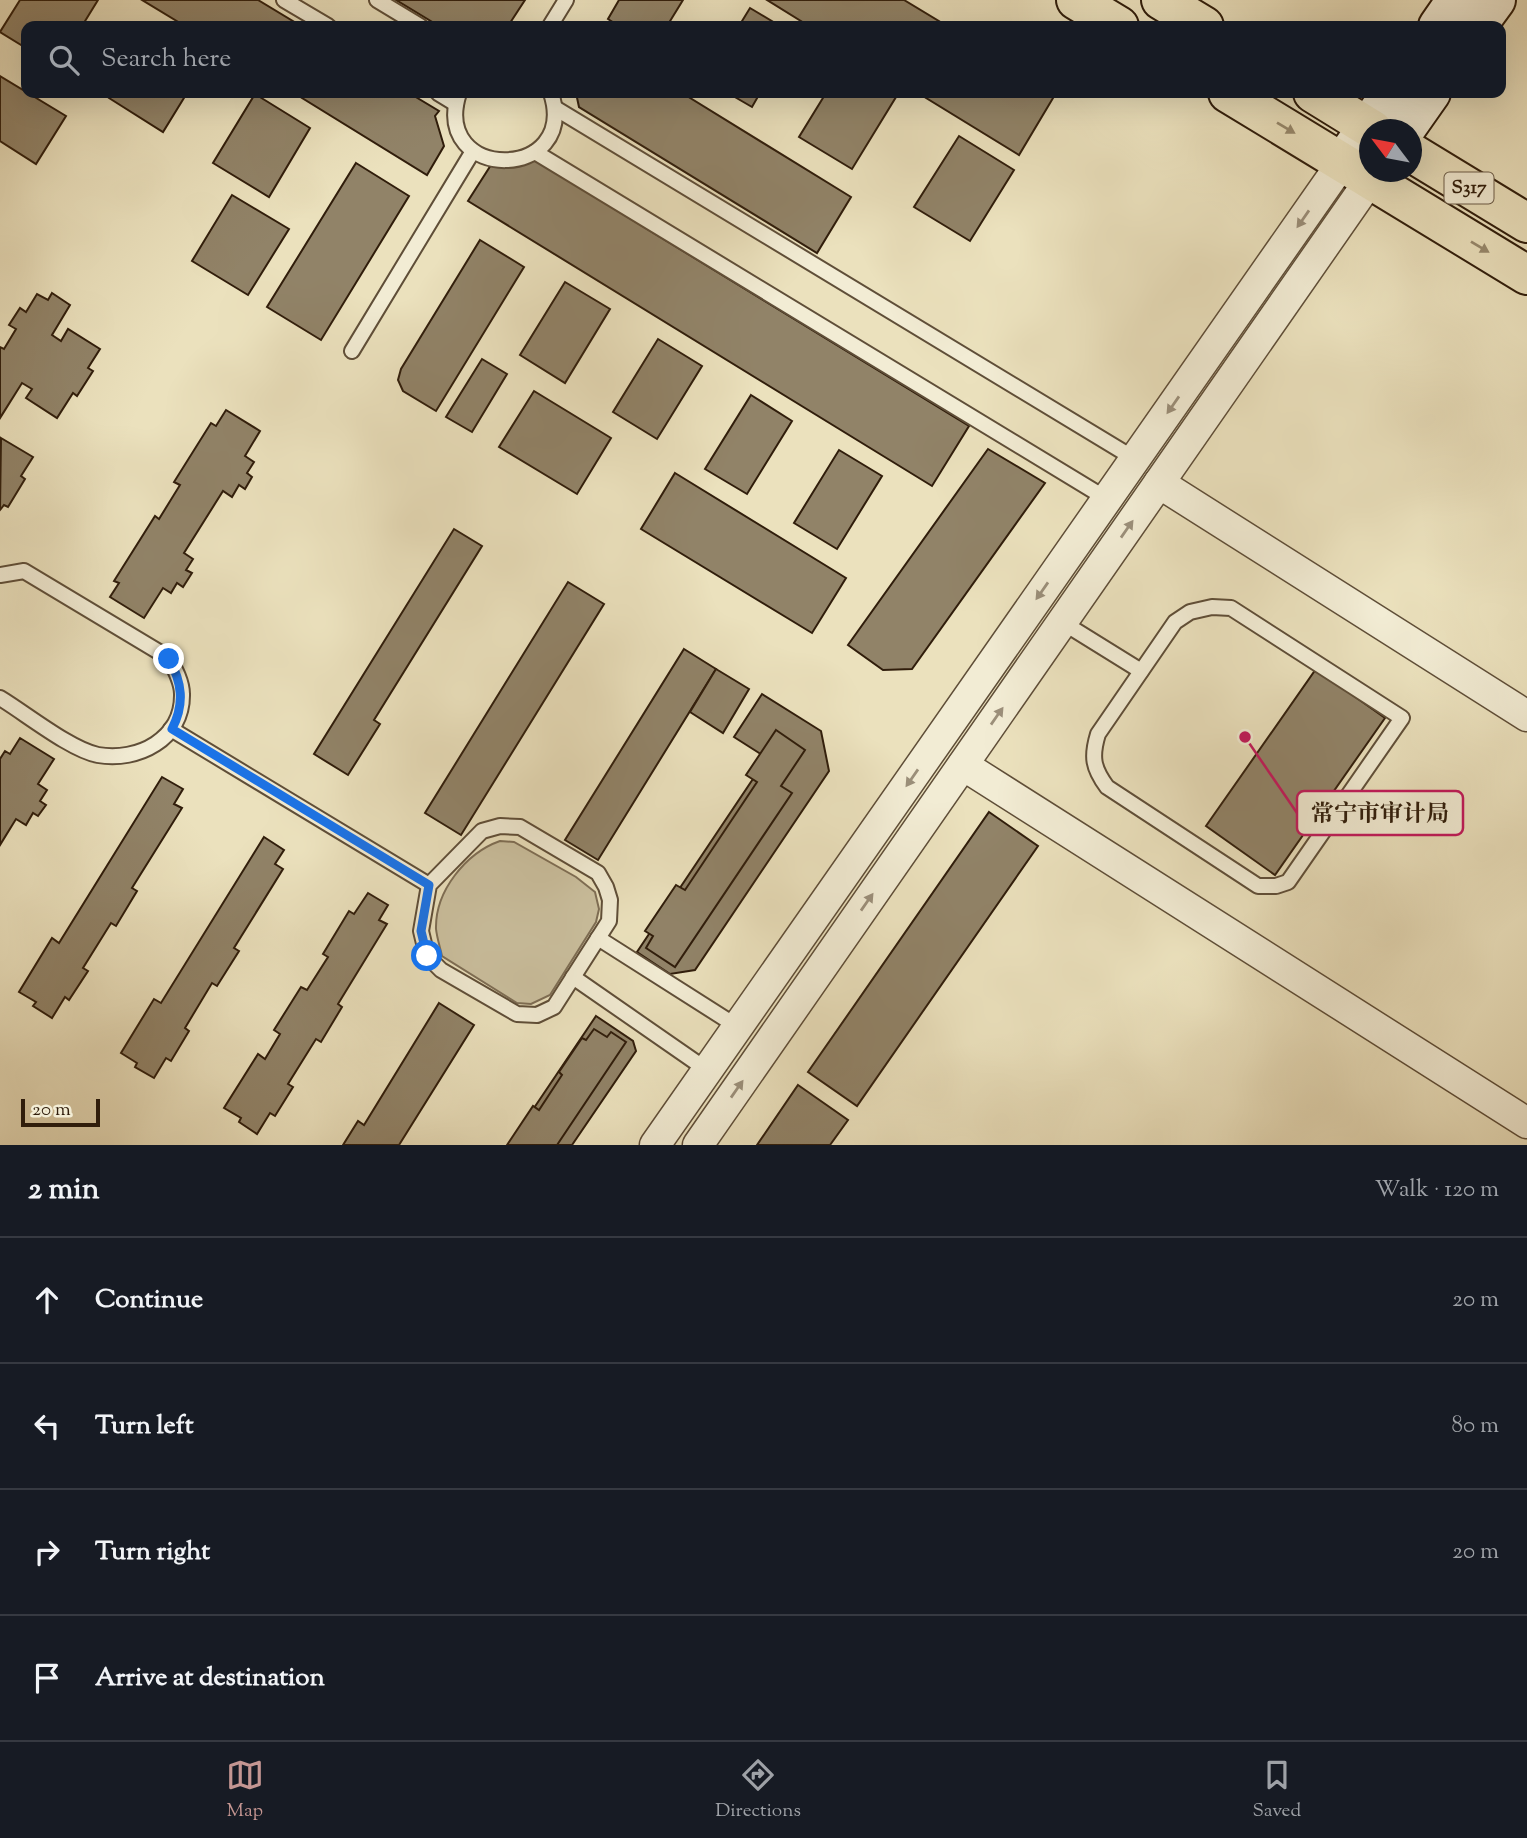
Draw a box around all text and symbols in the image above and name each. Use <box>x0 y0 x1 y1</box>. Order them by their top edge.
search box <box>21 21 1506 98</box>
icon: search <box>45 41 83 79</box>
text: Search here <box>101 41 231 78</box>
north arrow <box>1359 119 1422 182</box>
one-way arrow <box>1276 122 1296 135</box>
road number: S317 <box>1444 172 1494 204</box>
one-way arrow <box>1296 210 1310 228</box>
one-way arrow <box>1471 240 1490 253</box>
one-way arrow <box>1166 396 1180 414</box>
one-way arrow <box>1120 520 1134 538</box>
one-way arrow <box>1035 582 1049 600</box>
route end <box>153 643 184 674</box>
one-way arrow <box>990 707 1004 725</box>
one-way arrow <box>905 769 919 787</box>
callout: 常宁市审计局 <box>1297 791 1463 835</box>
text: 常宁市审计局 <box>1311 799 1449 832</box>
one-way arrow <box>860 893 874 911</box>
route start <box>411 940 442 971</box>
one-way arrow <box>730 1080 744 1098</box>
scale bar <box>21 1096 100 1128</box>
text: 20 m <box>32 1097 71 1124</box>
text: 2 min <box>28 1169 100 1212</box>
text: Walk · 120 m <box>1375 1174 1499 1207</box>
icon: ahead <box>28 1281 66 1319</box>
text: Continue <box>95 1282 203 1319</box>
text: 20 m <box>1452 1284 1499 1317</box>
icon: left <box>28 1407 66 1445</box>
text: Turn left <box>95 1408 194 1445</box>
text: 80 m <box>1451 1410 1499 1443</box>
icon: right <box>28 1533 66 1571</box>
text: Turn right <box>95 1534 210 1571</box>
text: 20 m <box>1452 1536 1499 1569</box>
icon: arrive <box>28 1659 66 1697</box>
text: Arrive at destination <box>95 1660 325 1697</box>
tab: Map <box>226 1756 264 1825</box>
tab: Directions <box>715 1756 801 1825</box>
tab: Saved <box>1252 1756 1301 1825</box>

